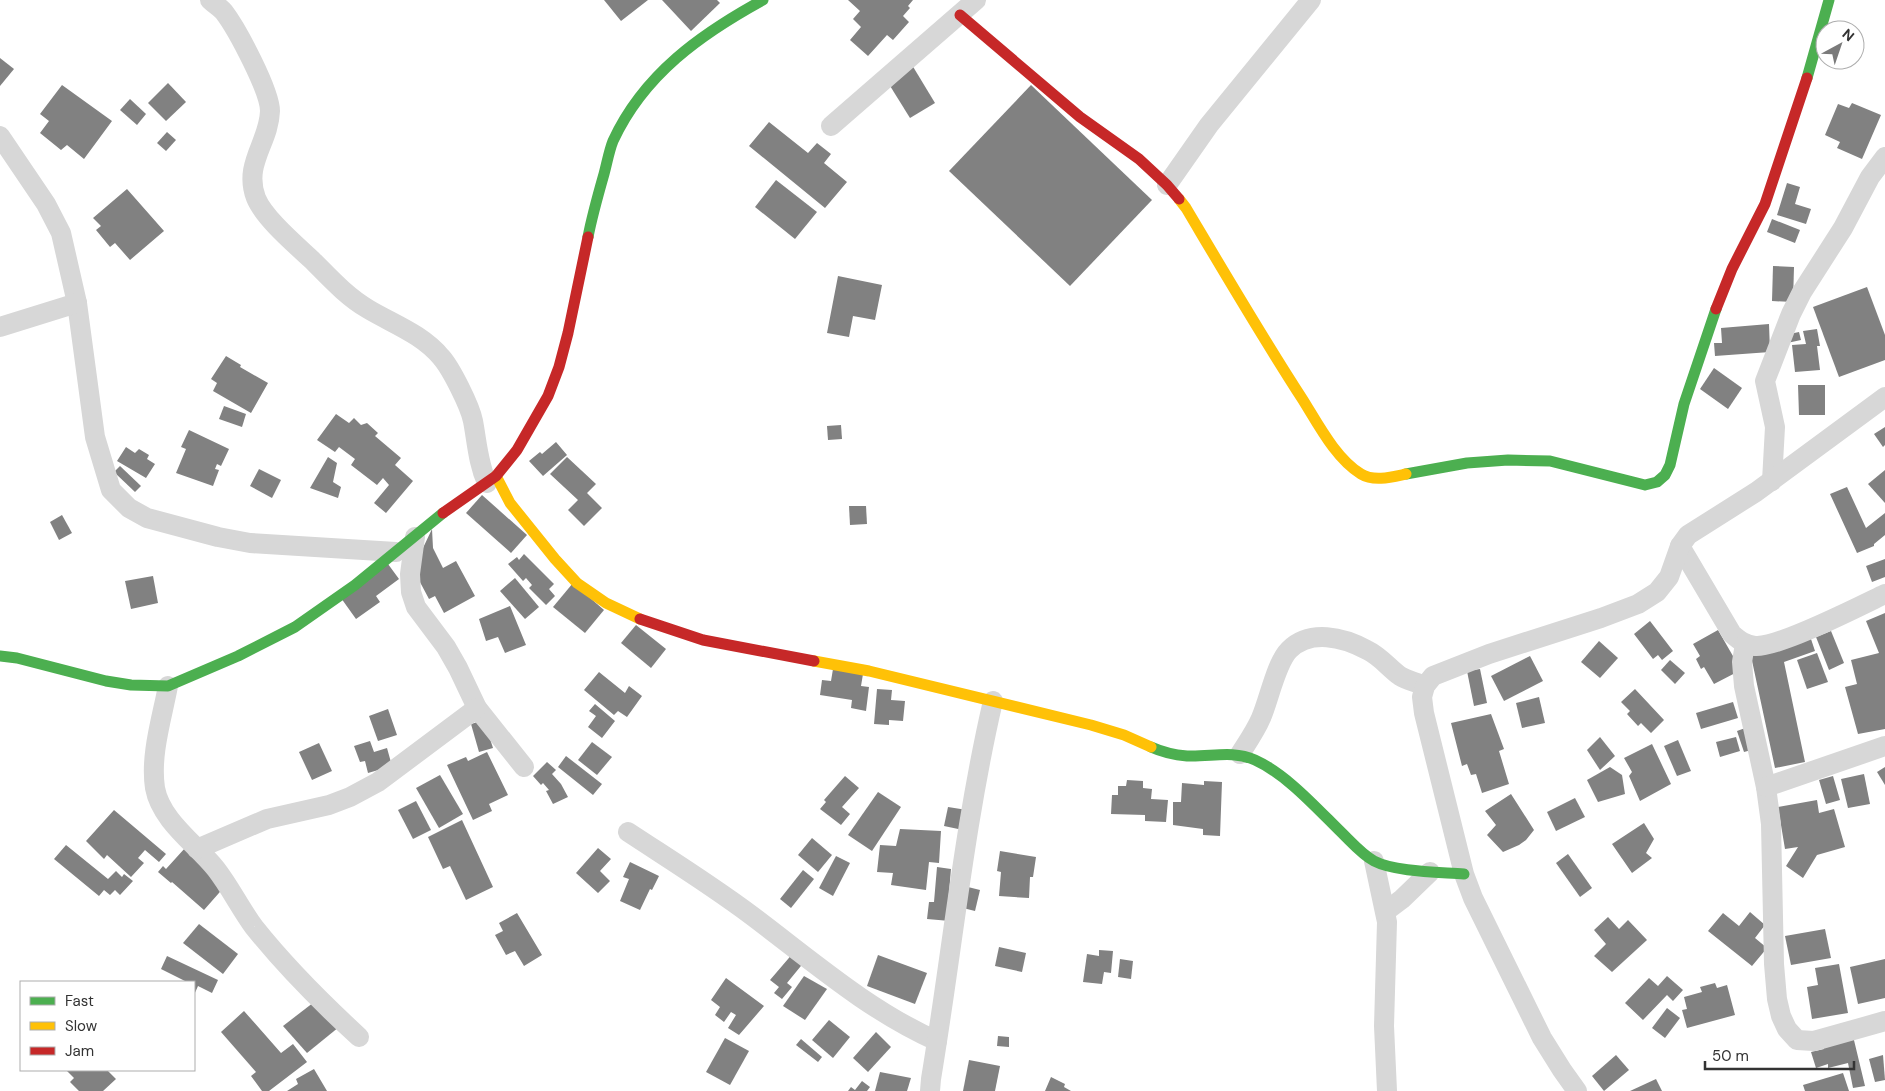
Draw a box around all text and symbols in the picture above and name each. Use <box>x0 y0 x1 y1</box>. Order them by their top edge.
north arrow <box>1815 20 1865 70</box>
text: N <box>1839 25 1858 45</box>
legend <box>20 981 195 1071</box>
text: Fast <box>65 991 94 1011</box>
text: Slow <box>65 1016 98 1036</box>
scale bar <box>1705 1038 1854 1070</box>
text: Jam <box>65 1041 94 1061</box>
text: 50 m <box>1712 1046 1749 1066</box>

